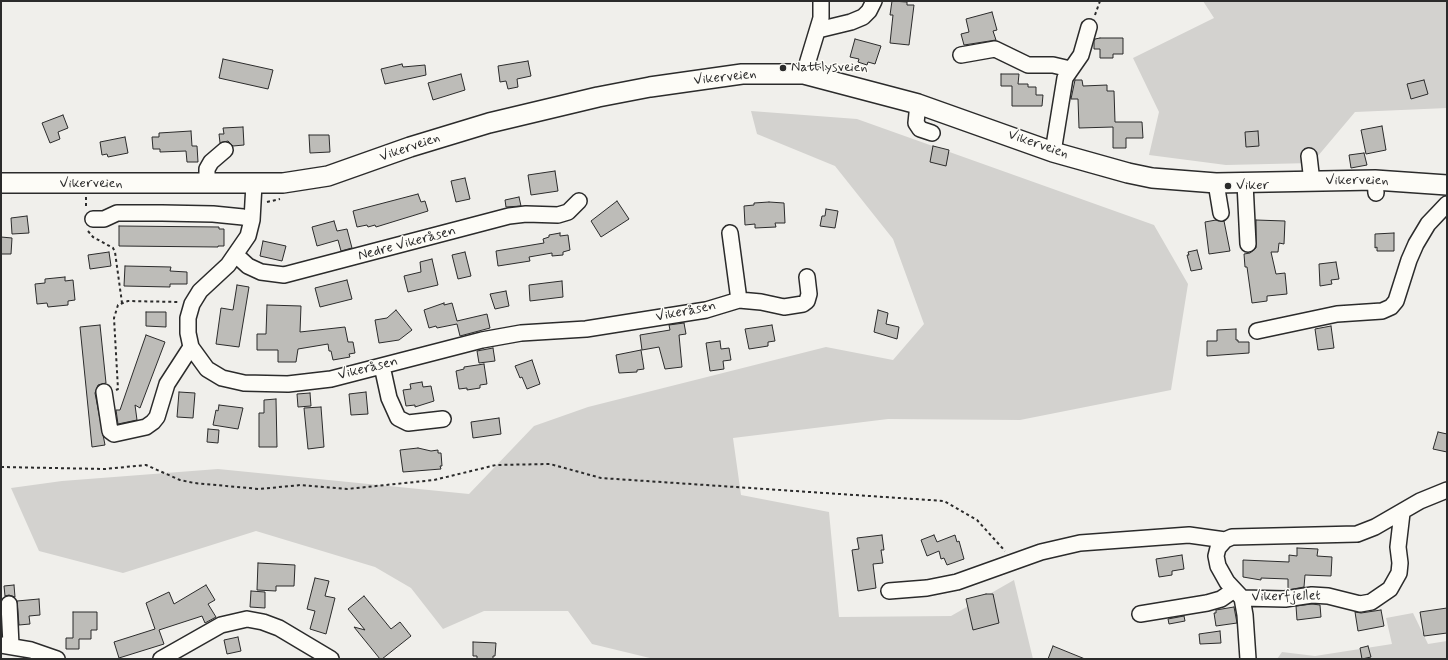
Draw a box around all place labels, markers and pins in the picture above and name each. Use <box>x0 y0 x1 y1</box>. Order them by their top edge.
place label: Nattlysveien <box>791 60 868 76</box>
marker: Nattlysveien <box>778 63 788 73</box>
place label: Viker <box>1236 178 1269 194</box>
marker: Viker <box>1223 181 1233 191</box>

